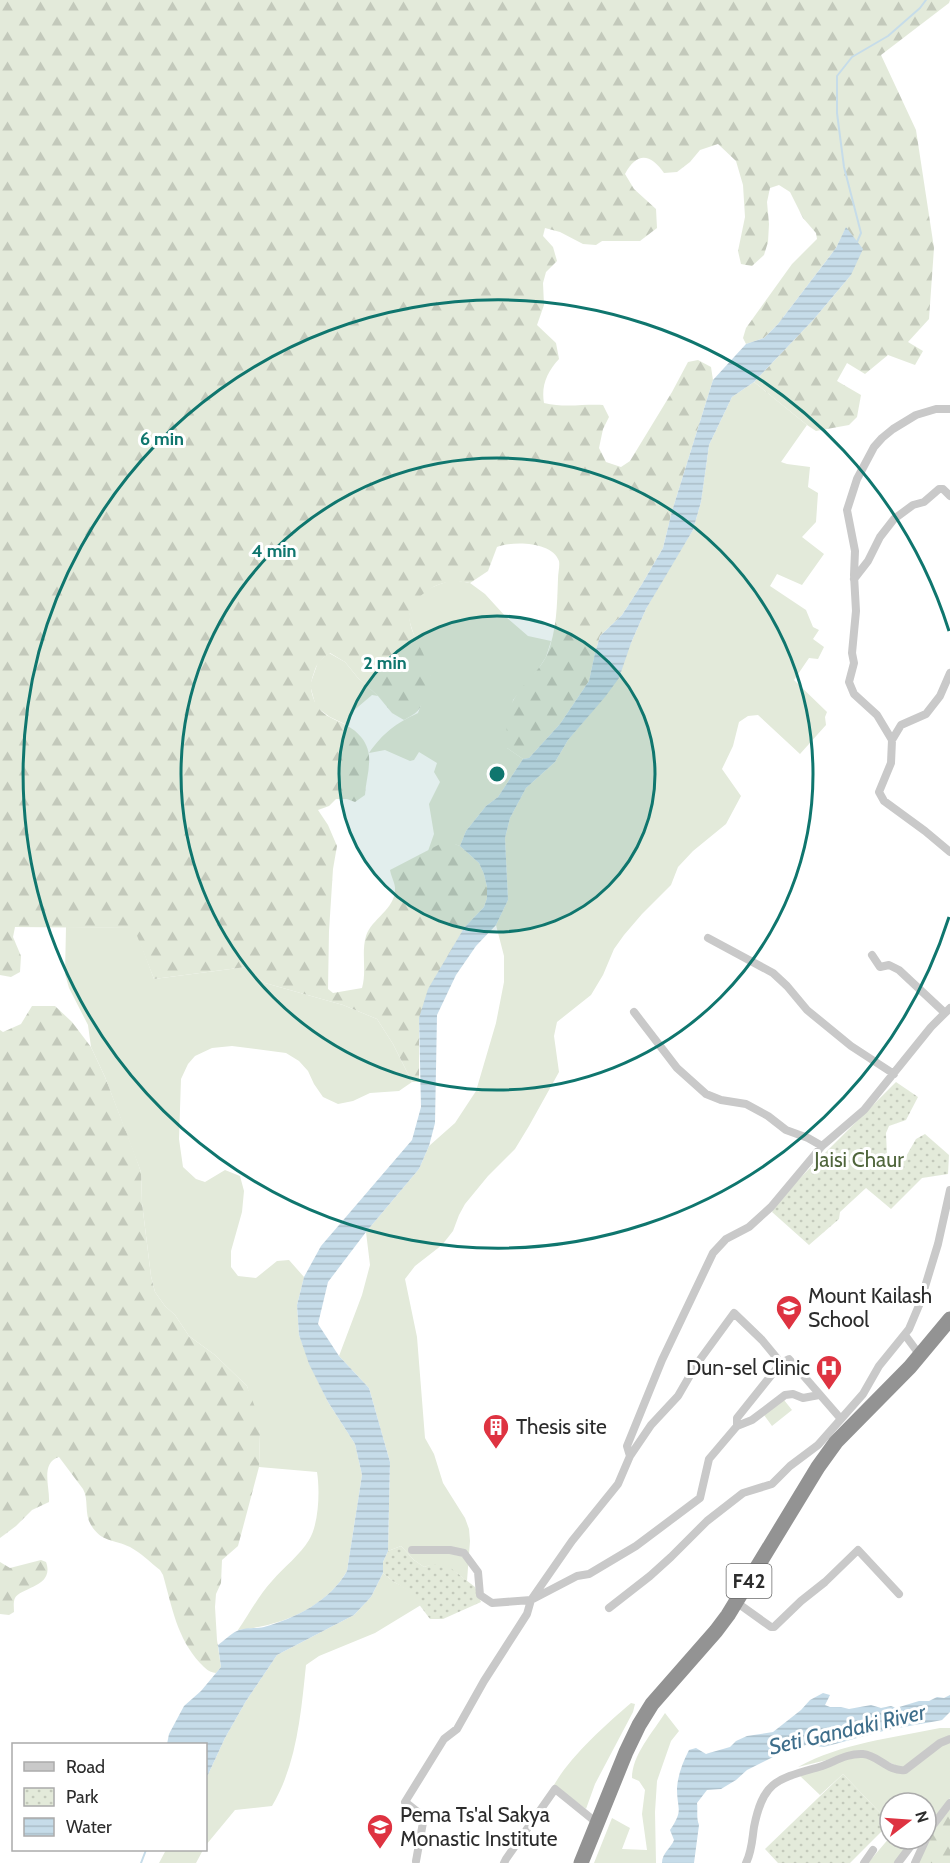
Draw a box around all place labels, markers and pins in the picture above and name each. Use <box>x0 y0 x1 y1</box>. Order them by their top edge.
centre of rings <box>487 764 507 784</box>
place label: Mount Kailash School <box>808 1283 932 1332</box>
school or university icon: Mount Kailash School <box>774 1293 804 1331</box>
hospital icon: Dun-sel Clinic <box>814 1353 844 1391</box>
place label: Dun-sel Clinic <box>686 1355 810 1380</box>
building icon: Thesis site <box>481 1412 511 1450</box>
place label: Thesis site <box>516 1414 607 1439</box>
place label: Pema Ts'al Sakya Monastic Institute <box>400 1802 558 1851</box>
school or university icon: Pema Ts'al Sakya Monastic Institute <box>365 1812 395 1850</box>

